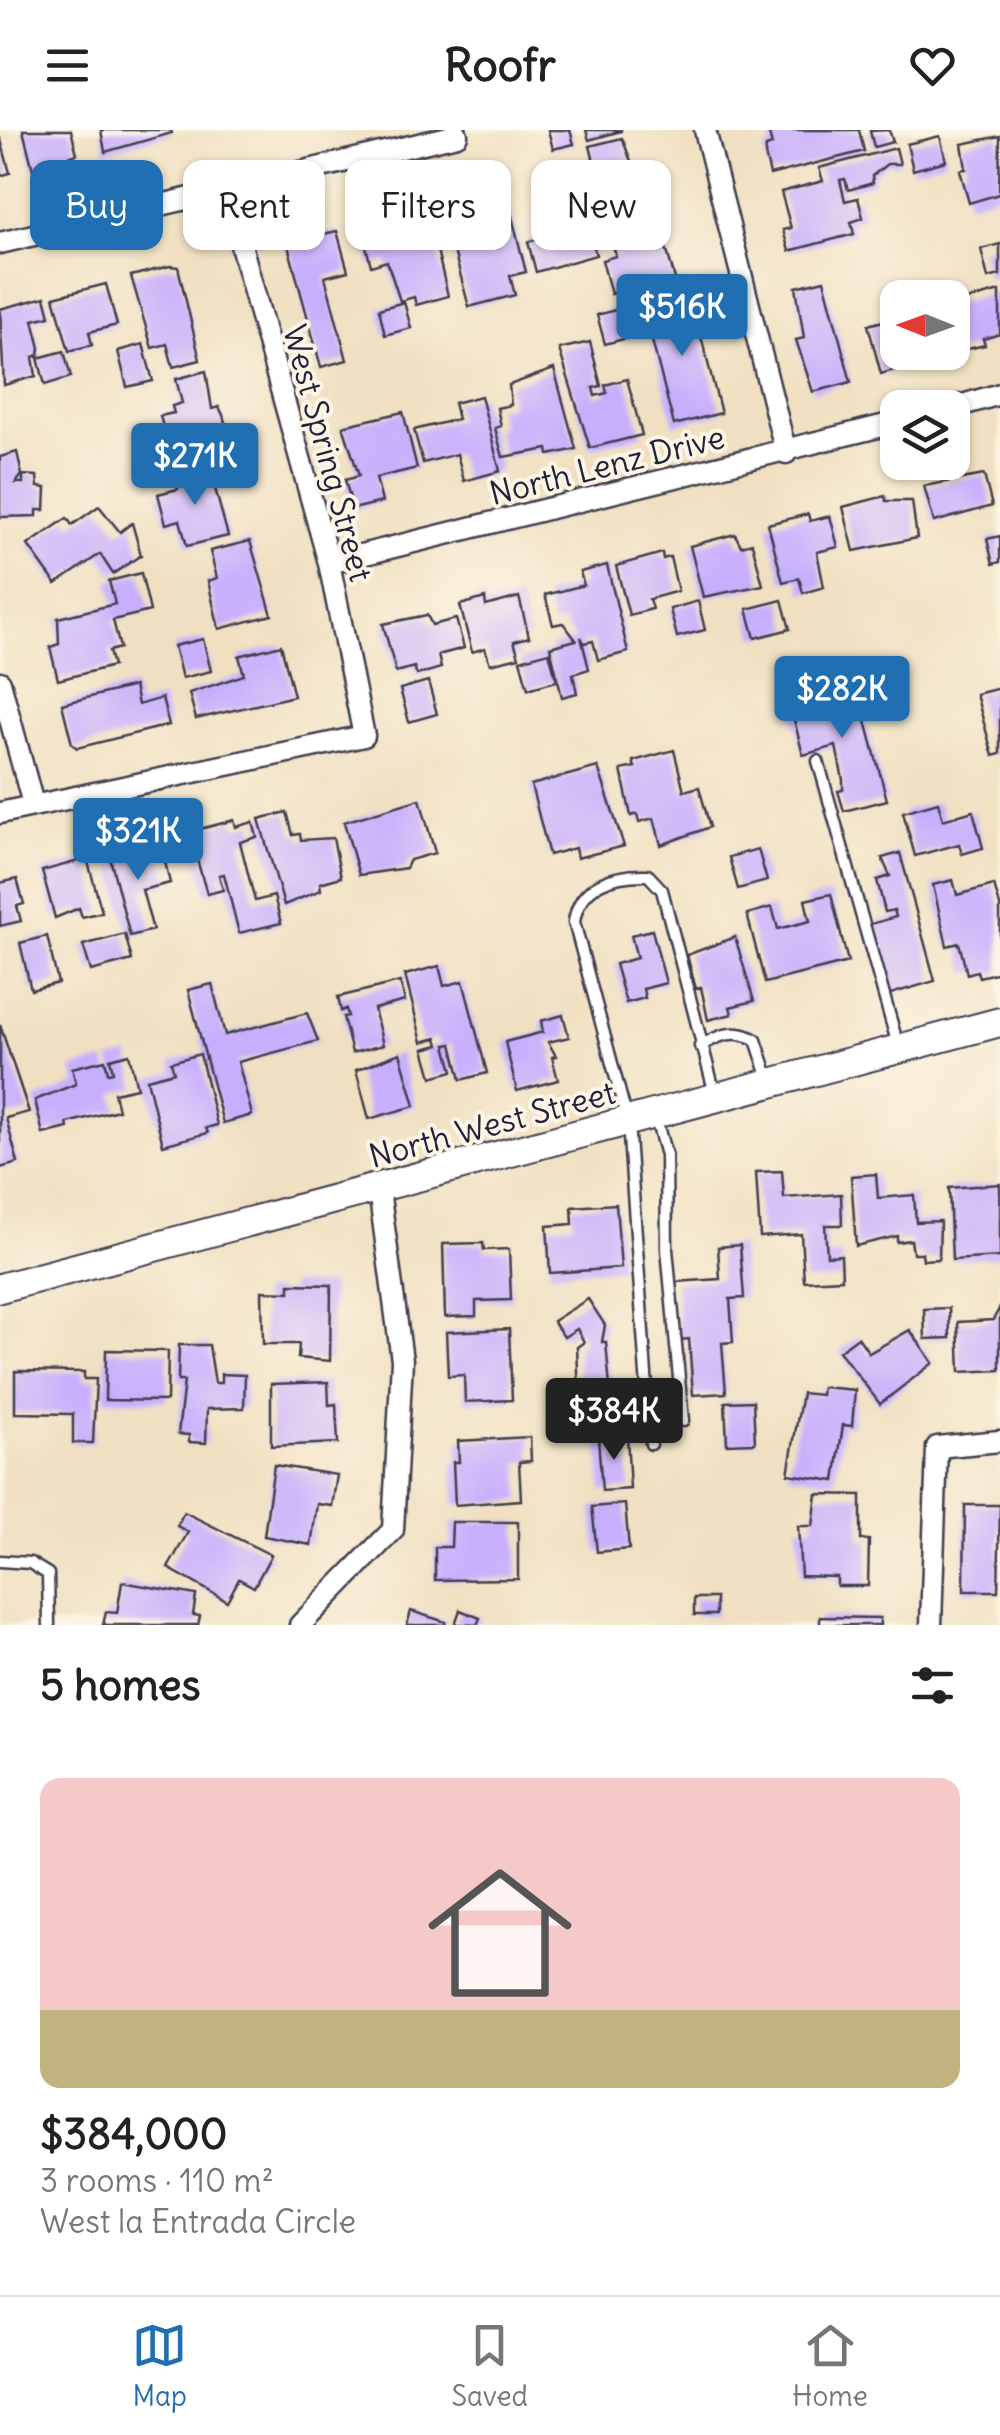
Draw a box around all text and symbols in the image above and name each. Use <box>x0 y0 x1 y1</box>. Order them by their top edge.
text: Roofr <box>444 37 556 93</box>
icon: menu <box>40 38 95 93</box>
icon: heart <box>905 38 960 93</box>
chip: Buy <box>30 160 163 250</box>
chip: Rent <box>183 160 325 250</box>
chip: Filters <box>345 160 511 250</box>
chip: New <box>531 160 671 250</box>
pin: $516K <box>612 274 752 359</box>
north arrow <box>880 280 970 370</box>
map controls <box>880 280 970 480</box>
text: $516K <box>638 286 726 327</box>
street label: West Spring Street <box>274 320 382 586</box>
button: layers <box>880 390 970 480</box>
street label: North Lenz Drive <box>485 416 729 514</box>
pin: $271K <box>125 423 265 508</box>
text: $271K <box>153 435 237 476</box>
pin: $282K <box>772 656 912 741</box>
text: $282K <box>796 668 888 709</box>
pin: $321K <box>68 798 208 883</box>
text: $321K <box>95 810 181 851</box>
street label: North West Street <box>364 1071 620 1177</box>
pin: $384K <box>544 1378 684 1463</box>
text: $384K <box>568 1390 660 1431</box>
icon: filters <box>905 1658 960 1713</box>
text: 5 homes <box>40 1659 201 1711</box>
icon: home <box>410 1843 590 2023</box>
text: $384,000 <box>40 2108 227 2160</box>
text: 3 rooms · 110 m² <box>40 2160 274 2201</box>
text: West la Entrada Circle <box>40 2201 356 2242</box>
tab: Map <box>132 2318 187 2414</box>
tab: Saved <box>451 2318 528 2414</box>
tab: Home <box>792 2318 868 2414</box>

